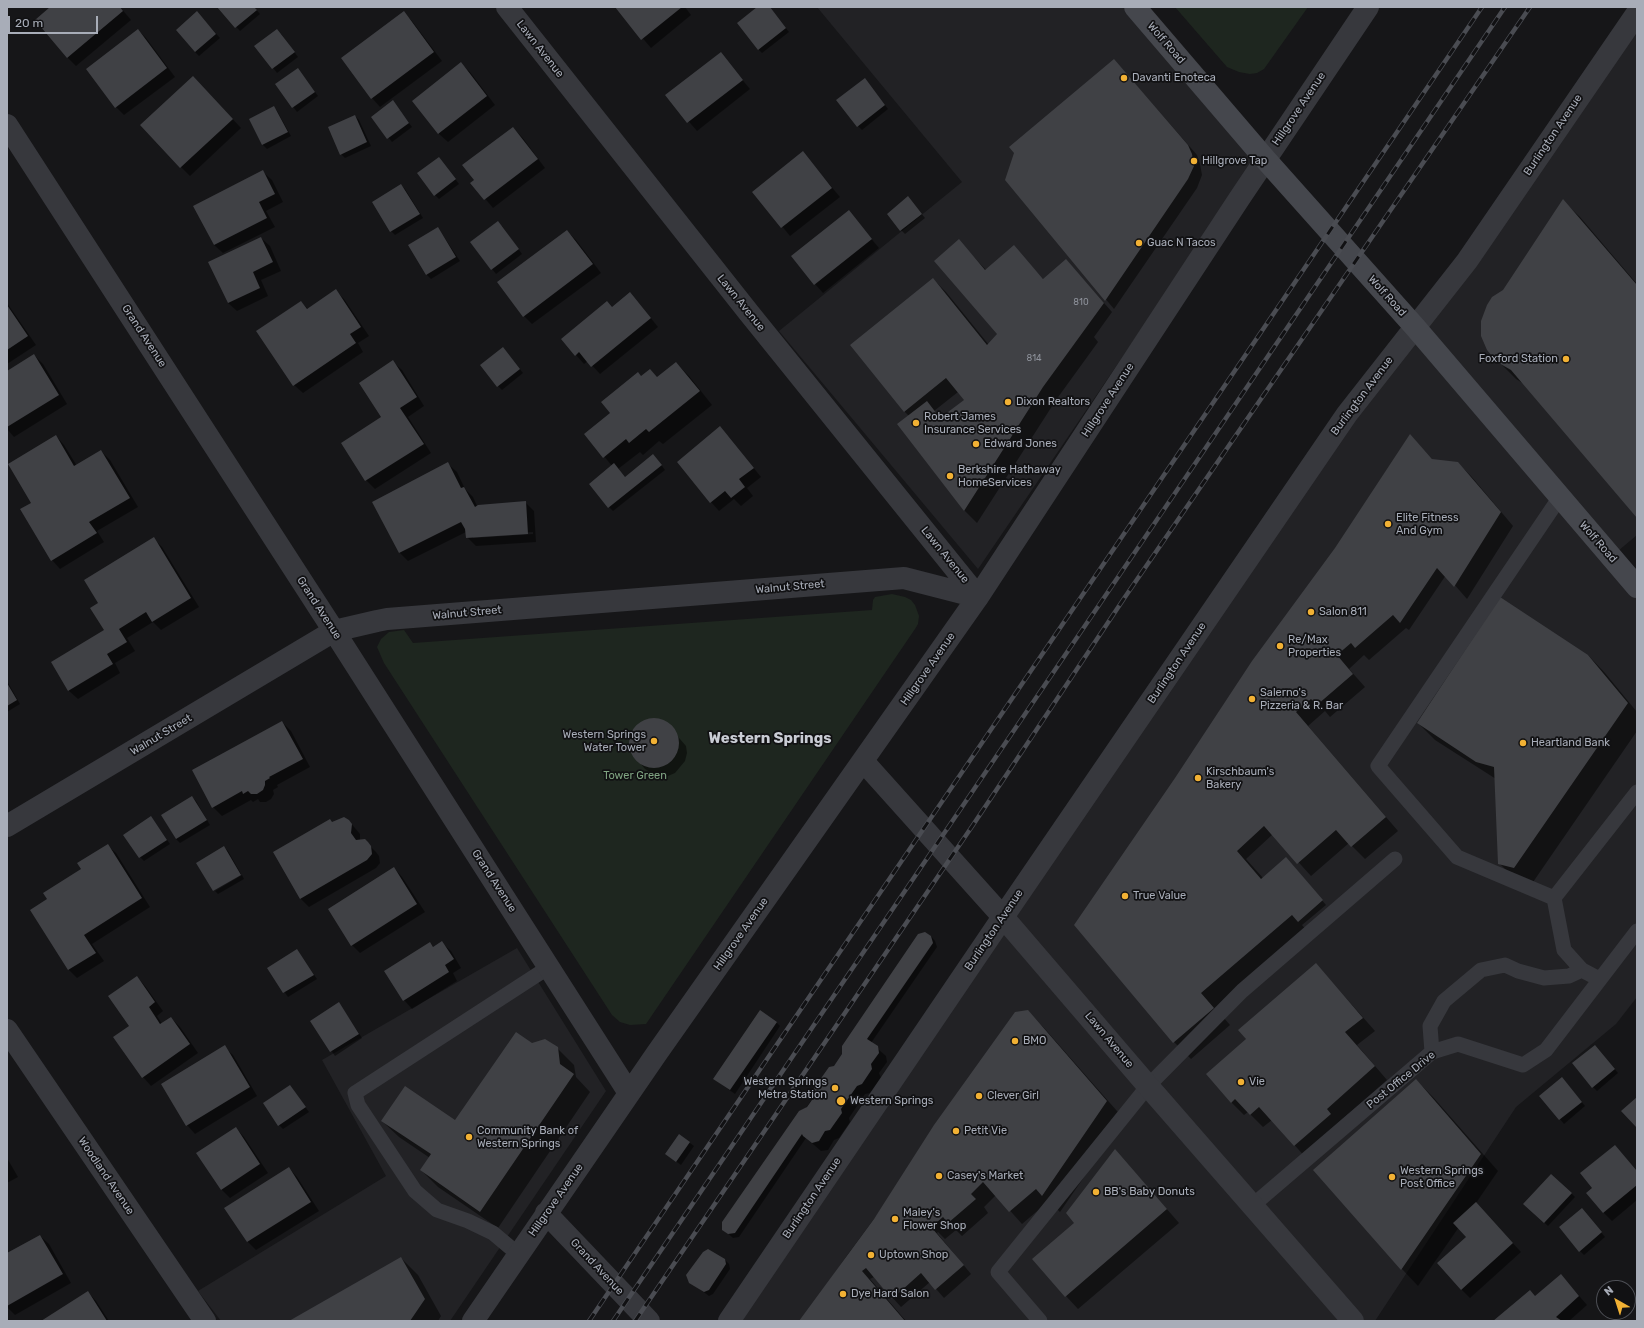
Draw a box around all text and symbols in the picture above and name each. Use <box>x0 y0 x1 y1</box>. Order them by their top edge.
scale bar <box>10 8 100 34</box>
text: 20 m <box>15 16 43 30</box>
street label: Lawn Avenue <box>514 18 566 80</box>
street label: Wolf Road <box>1144 20 1188 66</box>
street label: Hillgrove Avenue <box>1270 70 1328 148</box>
place label: Davanti Enoteca <box>1132 71 1216 85</box>
marker: Davanti Enoteca <box>1119 73 1129 83</box>
street label: Burlington Avenue <box>1521 92 1585 178</box>
place label: Hillgrove Tap <box>1202 154 1267 168</box>
marker: Hillgrove Tap <box>1189 156 1199 166</box>
place label: Guac N Tacos <box>1147 236 1216 250</box>
marker: Guac N Tacos <box>1134 238 1144 248</box>
street label: Lawn Avenue <box>714 272 768 334</box>
street label: Wolf Road <box>1365 273 1409 319</box>
house number: 810 <box>1073 297 1089 307</box>
street label: Grand Avenue <box>119 302 169 370</box>
place label: Foxford Station <box>1479 352 1558 366</box>
house number: 814 <box>1026 353 1042 363</box>
street label: Burlington Avenue <box>1328 354 1396 438</box>
marker: Foxford Station <box>1561 354 1571 364</box>
street label: Hillgrove Avenue <box>1079 360 1137 440</box>
place label: Dixon Realtors <box>1016 395 1090 409</box>
marker: Dixon Realtors <box>1003 397 1013 407</box>
place label: Robert James Insurance Services <box>924 410 1021 436</box>
marker: Robert James Insurance Services <box>911 418 921 428</box>
place label: Edward Jones <box>984 437 1057 451</box>
marker: Edward Jones <box>971 439 981 449</box>
place label: Berkshire Hathaway HomeServices <box>958 463 1061 489</box>
marker: Berkshire Hathaway HomeServices <box>945 471 955 481</box>
place label: Elite Fitness And Gym <box>1396 511 1459 537</box>
marker: Elite Fitness And Gym <box>1383 519 1393 529</box>
street label: Wolf Road <box>1576 519 1620 565</box>
street label: Lawn Avenue <box>918 524 972 586</box>
street label: Grand Avenue <box>294 574 344 642</box>
street label: Walnut Street <box>755 577 825 597</box>
street label: Walnut Street <box>432 603 502 623</box>
place label: Salon 811 <box>1319 605 1367 619</box>
marker: Salon 811 <box>1306 607 1316 617</box>
street label: Burlington Avenue <box>1145 620 1209 706</box>
street label: Hillgrove Avenue <box>898 630 958 708</box>
place label: Re/Max Properties <box>1288 633 1341 659</box>
marker: Re/Max Properties <box>1275 641 1285 651</box>
place label: Salerno's Pizzeria & R. Bar <box>1260 686 1343 712</box>
marker: Salerno's Pizzeria & R. Bar <box>1247 694 1257 704</box>
street label: Walnut Street <box>128 711 194 759</box>
place label: Western Springs Water Tower <box>563 728 646 754</box>
district label: Western Springs <box>709 730 831 748</box>
marker: Western Springs Water Tower <box>649 736 659 746</box>
place label: Heartland Bank <box>1531 736 1610 750</box>
marker: Heartland Bank <box>1518 738 1528 748</box>
place label: Kirschbaum's Bakery <box>1206 765 1274 791</box>
park label: Tower Green <box>603 769 667 783</box>
marker: Kirschbaum's Bakery <box>1193 773 1203 783</box>
street label: Grand Avenue <box>469 847 519 915</box>
street label: Burlington Avenue <box>962 887 1026 973</box>
place label: True Value <box>1133 889 1186 903</box>
marker: True Value <box>1120 891 1130 901</box>
street label: Hillgrove Avenue <box>711 895 771 973</box>
street label: Lawn Avenue <box>1082 1009 1136 1071</box>
place label: BMO <box>1023 1034 1047 1048</box>
marker: BMO <box>1010 1036 1020 1046</box>
street label: Post Office Drive <box>1364 1048 1438 1112</box>
place label: Western Springs Metra Station <box>744 1075 827 1101</box>
place label: Vie <box>1249 1075 1265 1089</box>
marker: Vie <box>1236 1077 1246 1087</box>
marker: Western Springs Metra Station <box>830 1083 840 1093</box>
place label: Clever Girl <box>987 1089 1039 1103</box>
marker: Clever Girl <box>974 1091 984 1101</box>
place label: Western Springs <box>850 1094 933 1108</box>
marker: Western Springs <box>835 1095 847 1107</box>
place label: Community Bank of Western Springs <box>477 1124 578 1150</box>
place label: Petit Vie <box>964 1124 1007 1138</box>
marker: Petit Vie <box>951 1126 961 1136</box>
marker: Community Bank of Western Springs <box>464 1132 474 1142</box>
street label: Woodland Avenue <box>75 1135 137 1217</box>
street label: Burlington Avenue <box>780 1155 844 1241</box>
street label: Hillgrove Avenue <box>526 1161 586 1239</box>
place label: Western Springs Post Office <box>1400 1164 1483 1190</box>
place label: Casey's Market <box>947 1169 1023 1183</box>
marker: Casey's Market <box>934 1171 944 1181</box>
marker: Western Springs Post Office <box>1387 1172 1397 1182</box>
place label: BB's Baby Donuts <box>1104 1185 1195 1199</box>
marker: BB's Baby Donuts <box>1091 1187 1101 1197</box>
place label: Maley's Flower Shop <box>903 1206 966 1232</box>
marker: Maley's Flower Shop <box>890 1214 900 1224</box>
street label: Grand Avenue <box>568 1236 626 1298</box>
place label: Uptown Shop <box>879 1248 948 1262</box>
marker: Uptown Shop <box>866 1250 876 1260</box>
north arrow <box>1596 1280 1636 1320</box>
text: N <box>1602 1284 1616 1299</box>
place label: Dye Hard Salon <box>851 1287 929 1301</box>
marker: Dye Hard Salon <box>838 1289 848 1299</box>

